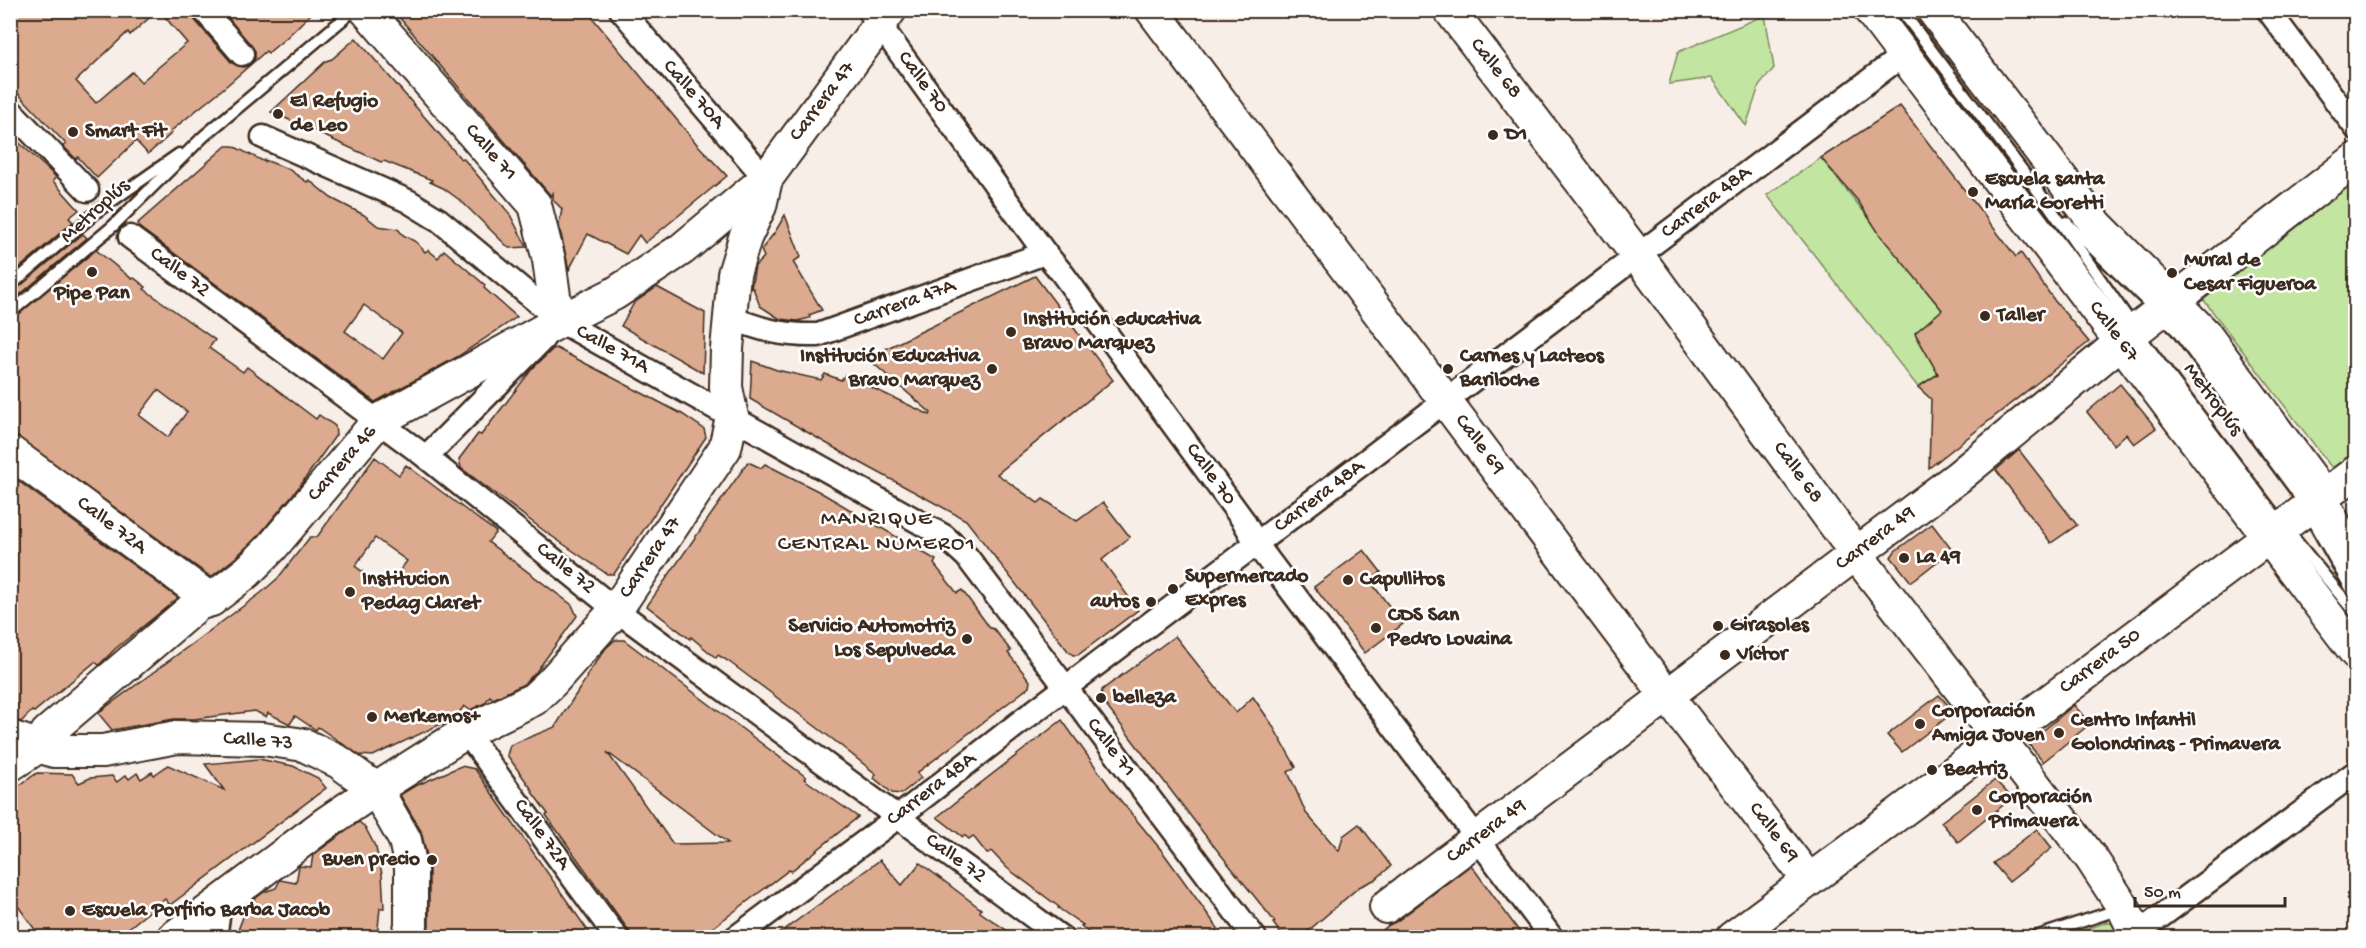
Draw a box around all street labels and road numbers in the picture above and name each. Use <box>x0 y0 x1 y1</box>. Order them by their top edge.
street label: Calle 68 <box>1464 34 1526 104</box>
street label: Calle 70 <box>891 47 953 119</box>
street label: Calle 70A <box>656 55 731 136</box>
street label: Carrera 47 <box>785 56 862 147</box>
street label: Calle 71 <box>458 119 522 187</box>
street label: Carrera 48A <box>1657 160 1758 245</box>
street label: Metroplús <box>56 173 137 250</box>
street label: Calle 72 <box>144 242 214 304</box>
street label: Carrera 47A <box>851 274 961 334</box>
street label: Calle 67 <box>2082 297 2145 368</box>
street label: Calle 71A <box>571 320 654 381</box>
street label: Metroplús <box>2176 359 2248 442</box>
street label: Calle 69 <box>1448 410 1510 481</box>
street label: Carrera 46 <box>303 420 383 507</box>
street label: Calle 68 <box>1766 437 1828 509</box>
street label: Calle 70 <box>1179 439 1241 511</box>
street label: Carrera 48A <box>1270 454 1371 539</box>
street label: Calle 72A <box>71 491 152 562</box>
street label: Carrera 49 <box>1831 501 1921 577</box>
street label: Carrera 47 <box>614 511 688 604</box>
street label: Calle 72 <box>530 537 600 601</box>
street label: Carrera 50 <box>2055 623 2147 701</box>
street label: Calle 71 <box>1080 714 1140 782</box>
street label: Calle 73 <box>222 727 294 757</box>
street label: Carrera 48A <box>882 746 983 833</box>
street label: Carrera 49 <box>1442 794 1532 870</box>
street label: Calle 72A <box>507 795 576 877</box>
street label: Calle 69 <box>1742 798 1804 869</box>
street label: Calle 72 <box>920 829 990 889</box>

